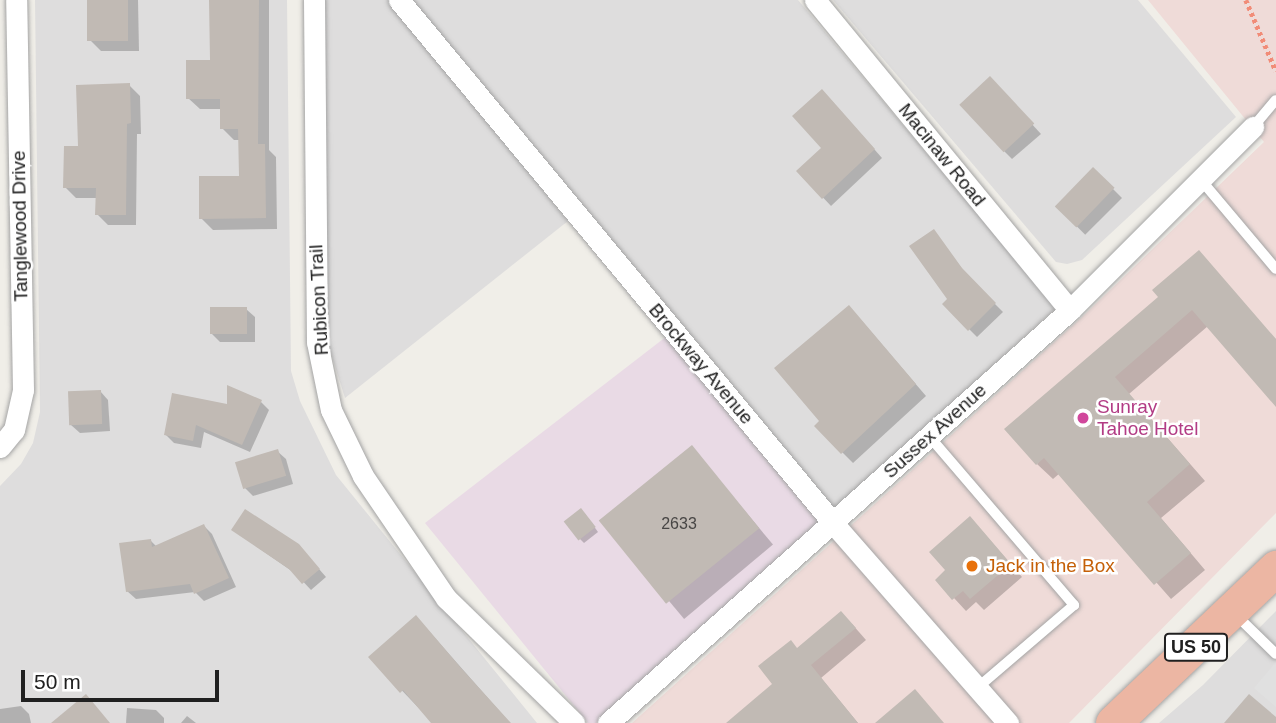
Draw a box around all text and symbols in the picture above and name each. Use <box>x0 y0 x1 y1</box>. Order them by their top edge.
street label: Macinaw Road <box>894 99 990 211</box>
street label: Tanglewood Drive <box>7 150 33 302</box>
street label: Rubicon Trail <box>305 244 333 356</box>
street label: Brockway Avenue <box>644 299 758 429</box>
street label: Sussex Avenue <box>878 378 992 484</box>
place label: Sunray Tahoe Hotel <box>1097 396 1198 440</box>
marker: Sunray Tahoe Hotel <box>1075 410 1091 426</box>
house number: 2633 <box>661 514 697 534</box>
place label: Jack in the Box <box>986 555 1115 577</box>
marker: Jack in the Box <box>964 558 980 574</box>
road number: US 50 <box>1163 632 1229 662</box>
scale bar <box>24 656 222 700</box>
text: 50 m <box>34 670 81 693</box>

